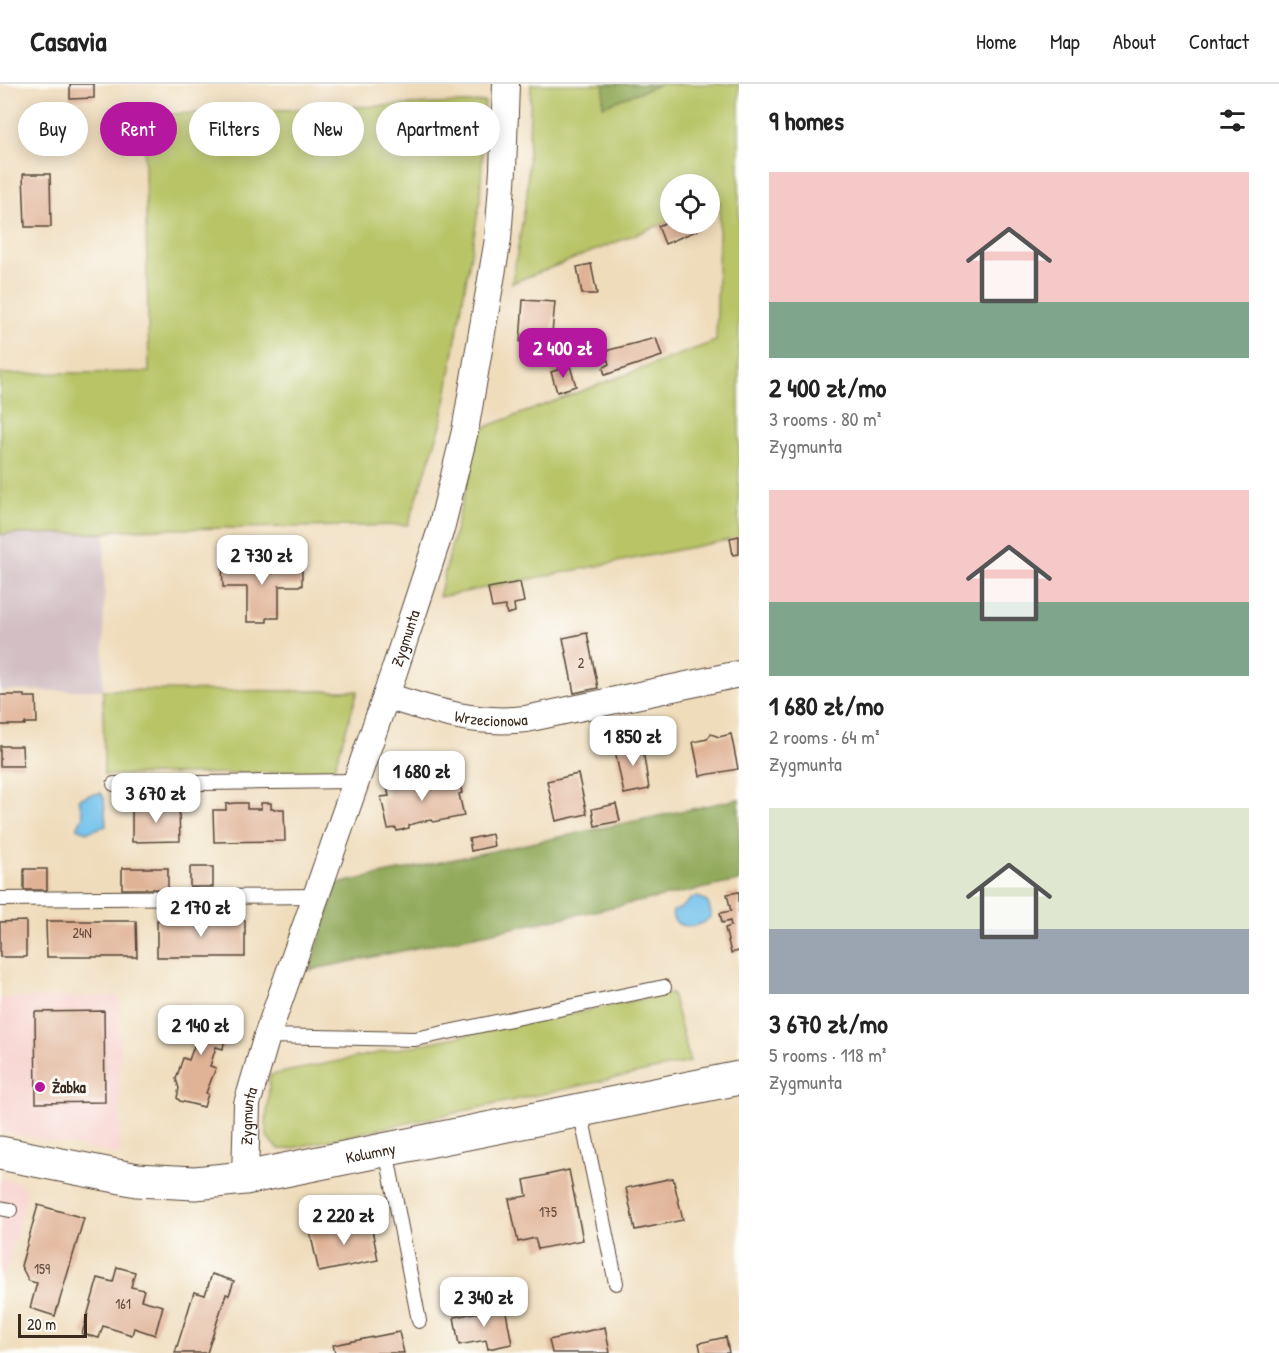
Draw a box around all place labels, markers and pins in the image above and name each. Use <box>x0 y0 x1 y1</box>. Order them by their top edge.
pin: 2 400 zł <box>501 328 625 379</box>
pin: 2 730 zł <box>200 535 324 586</box>
pin: 1 850 zł <box>571 716 695 767</box>
pin: 1 680 zł <box>360 751 484 802</box>
pin: 3 670 zł <box>94 773 218 824</box>
pin: 2 170 zł <box>139 887 263 938</box>
pin: 2 140 zł <box>139 1005 263 1056</box>
place label: Żabka <box>52 1076 87 1098</box>
marker: Żabka <box>33 1080 47 1094</box>
pin: 2 220 zł <box>282 1195 406 1246</box>
pin: 2 340 zł <box>422 1277 546 1328</box>

